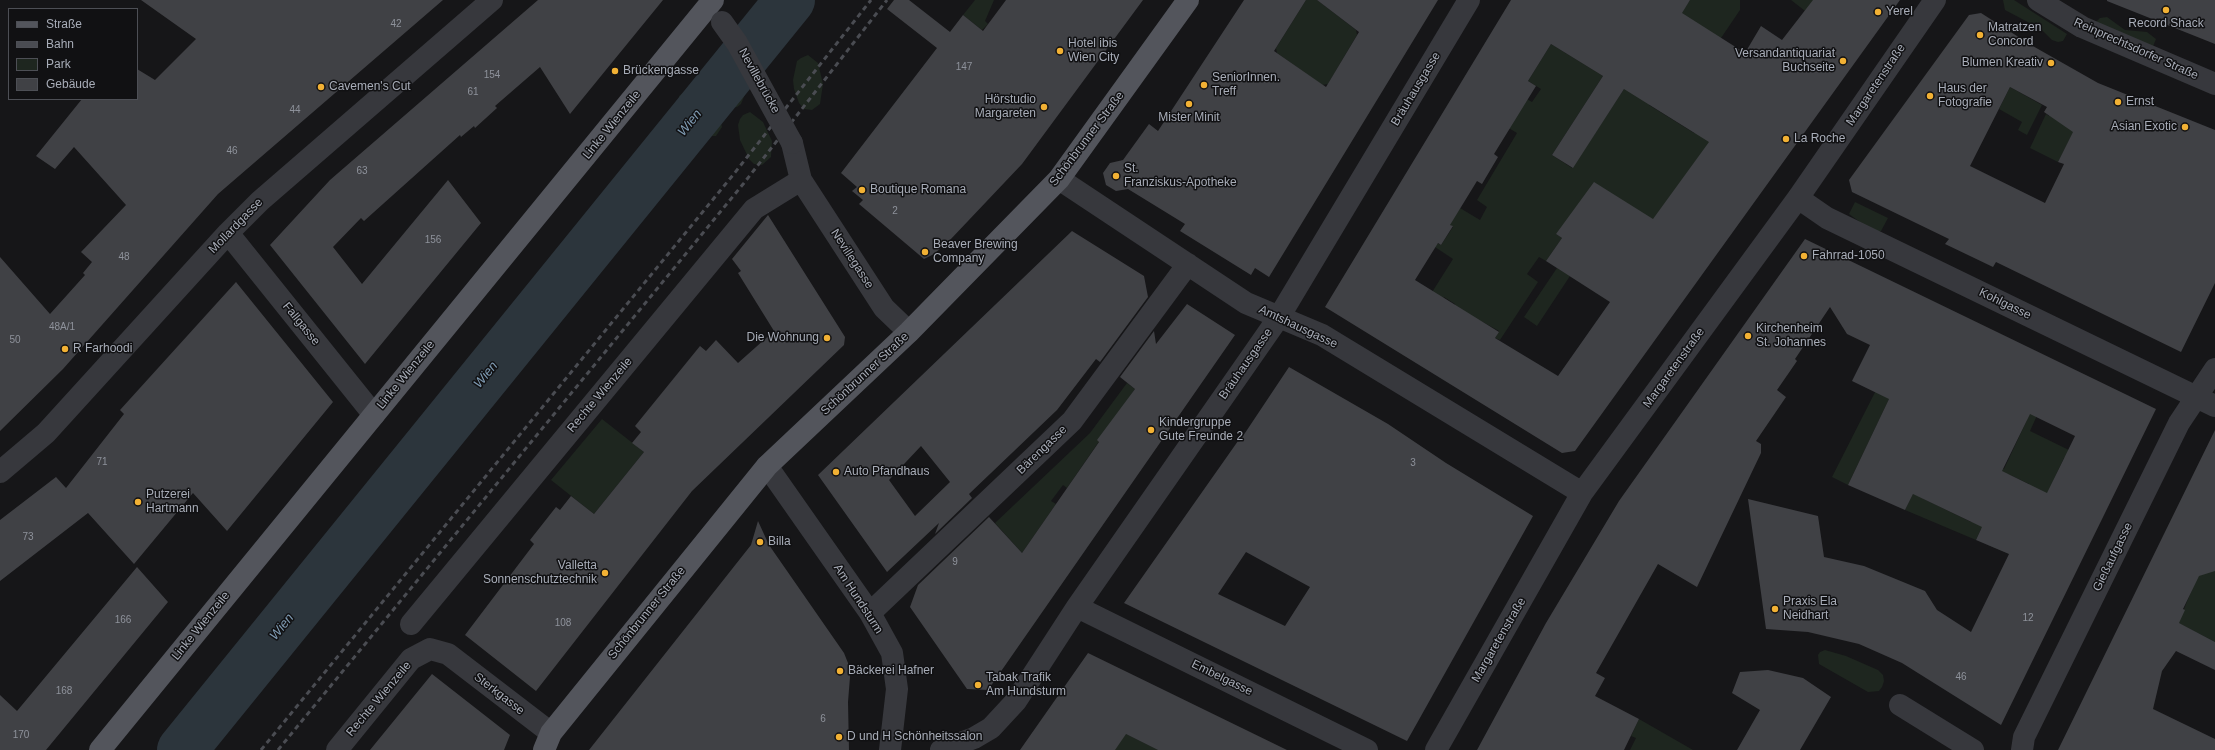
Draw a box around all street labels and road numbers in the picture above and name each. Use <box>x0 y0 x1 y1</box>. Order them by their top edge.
street label: Reinprechtsdorfer Straße <box>2072 15 2200 83</box>
street label: Margaretenstraße <box>1843 41 1909 129</box>
street label: Nevillebrücke <box>735 46 783 116</box>
street label: Bräuhausgasse <box>1388 50 1444 128</box>
street label: Linke Wienzeile <box>580 88 644 162</box>
street label: Schönbrunner Straße <box>1047 89 1127 189</box>
street label: Mollardgasse <box>206 195 266 257</box>
street label: Nevillegasse <box>827 227 877 291</box>
street label: Kohlgasse <box>1977 285 2033 323</box>
street label: Fallgasse <box>279 300 323 348</box>
street label: Amtshausgasse <box>1256 302 1340 352</box>
street label: Margaretenstraße <box>1640 325 1708 411</box>
street label: Bräuhausgasse <box>1216 326 1276 402</box>
street label: Schönbrunner Straße <box>818 330 912 418</box>
street label: Linke Wienzeile <box>374 338 438 412</box>
street label: Rechte Wienzeile <box>564 355 636 435</box>
street label: Bärengasse <box>1014 423 1070 477</box>
street label: Gießaufgasse <box>2090 520 2136 594</box>
street label: Am Hundsturm <box>830 562 886 636</box>
street label: Schönbrunner Straße <box>605 564 689 662</box>
street label: Linke Wienzeile <box>169 589 233 663</box>
street label: Margaretenstraße <box>1469 595 1529 685</box>
street label: Embelgasse <box>1189 657 1255 699</box>
street label: Rechte Wienzeile <box>343 659 415 739</box>
street label: Sterkgasse <box>471 670 527 718</box>

